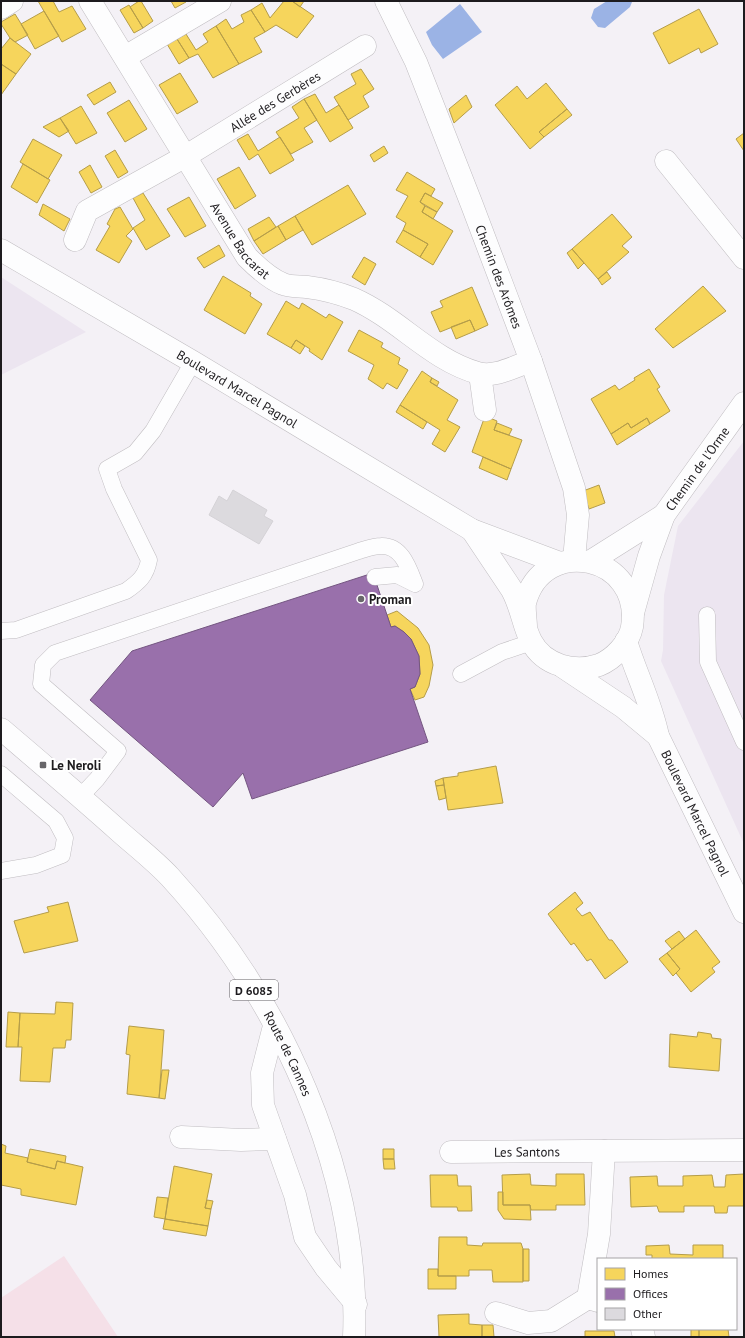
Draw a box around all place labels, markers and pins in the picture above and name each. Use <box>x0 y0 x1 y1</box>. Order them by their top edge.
place label: Proman <box>369 591 412 608</box>
marker: Proman <box>356 594 366 604</box>
place label: Le Neroli <box>51 757 101 774</box>
marker: Le Neroli <box>38 760 48 770</box>

